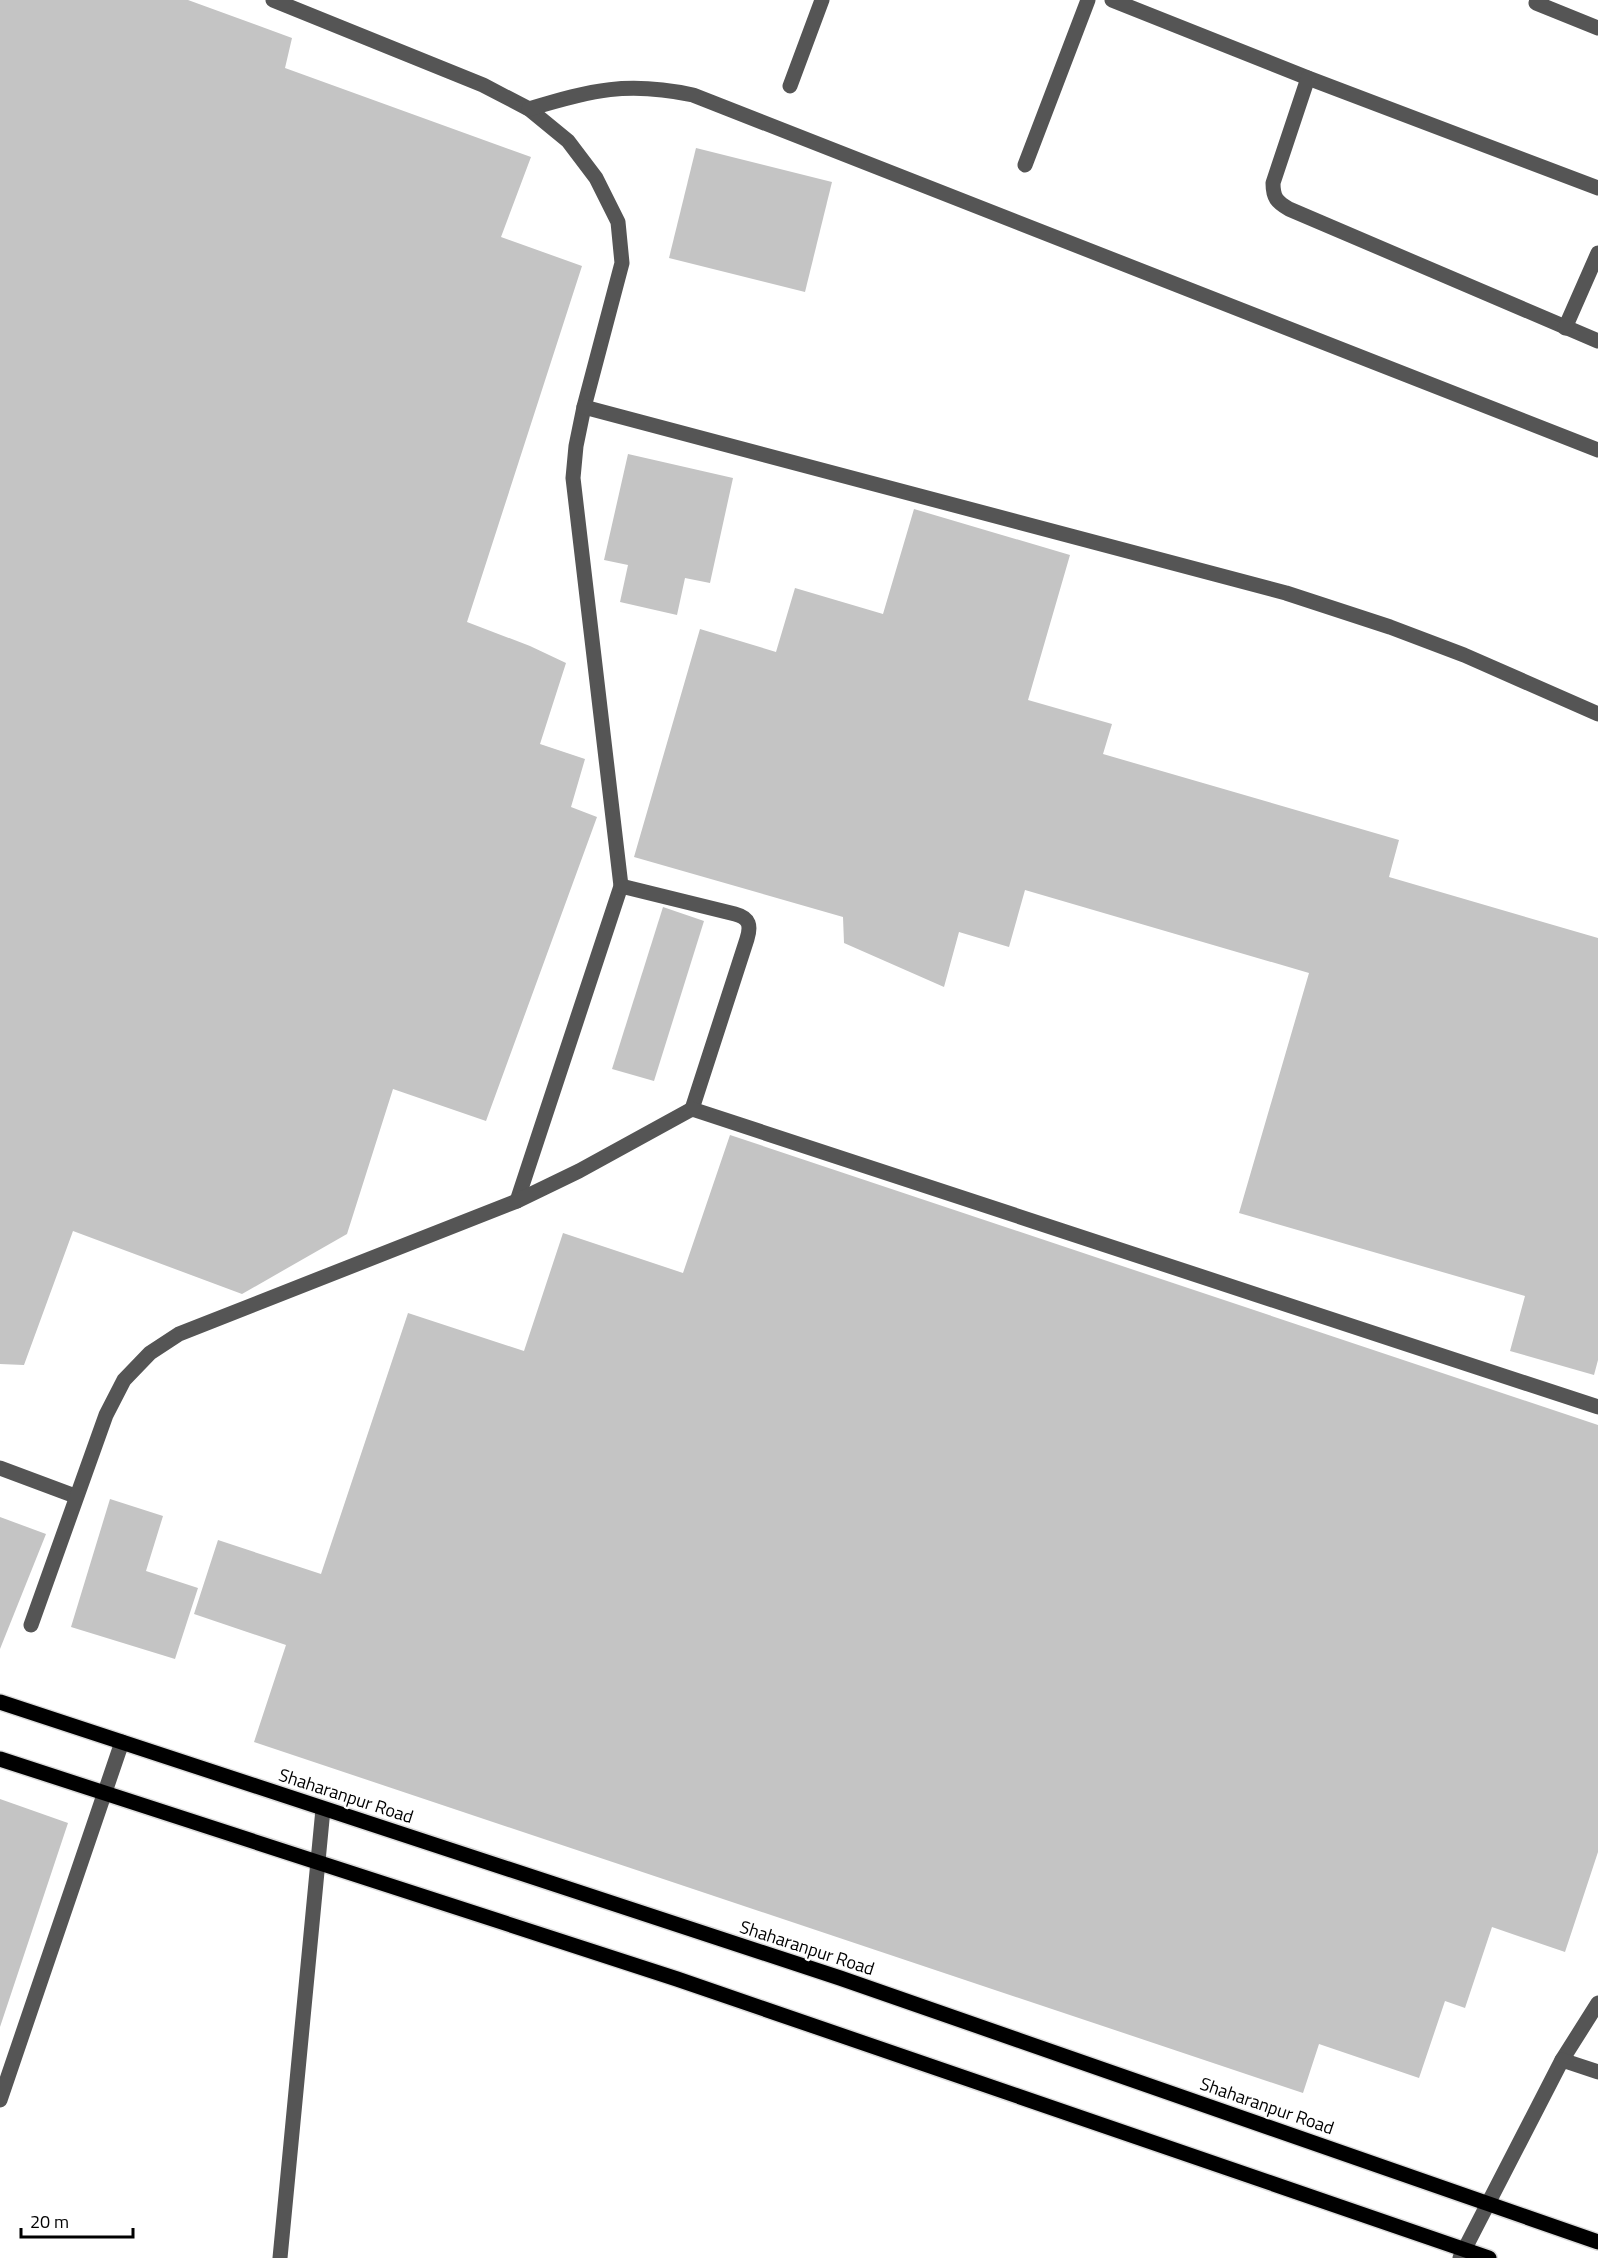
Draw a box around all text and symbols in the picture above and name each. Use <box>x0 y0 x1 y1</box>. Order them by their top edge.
street label: Shaharanpur Road <box>275 1761 417 1830</box>
street label: Shaharanpur Road <box>736 1913 878 1982</box>
street label: Shaharanpur Road <box>1196 2070 1338 2141</box>
scale bar <box>21 2201 134 2239</box>
text: 20 m <box>30 2208 69 2235</box>

